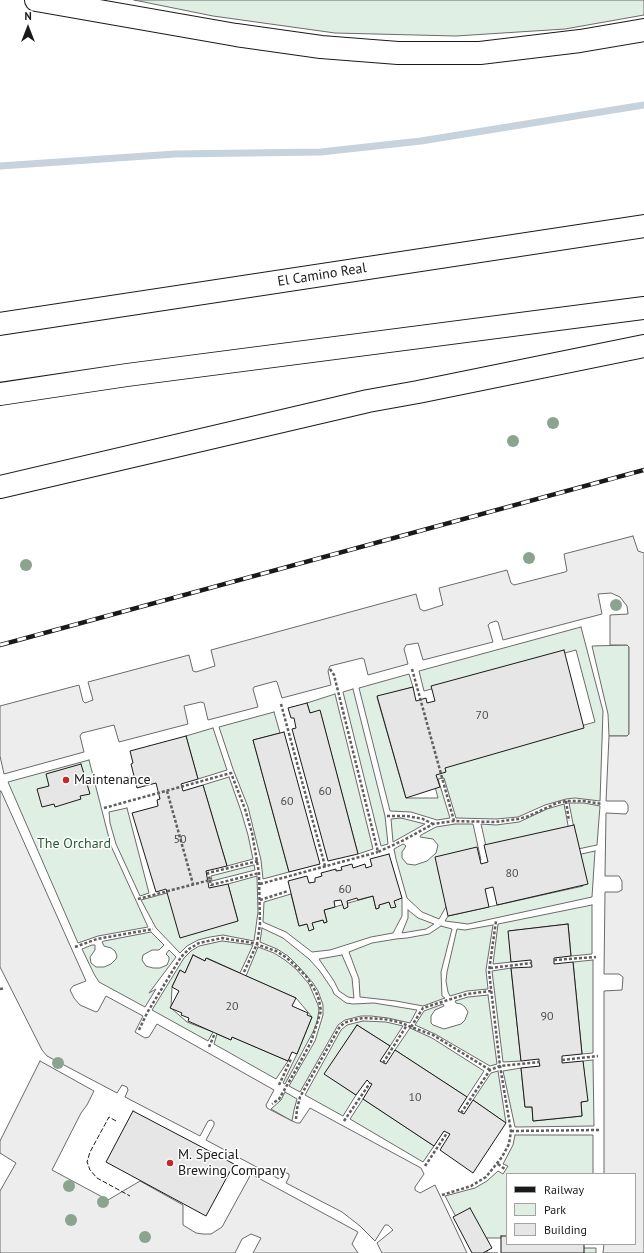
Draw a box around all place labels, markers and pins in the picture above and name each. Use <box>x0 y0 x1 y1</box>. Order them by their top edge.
place label: Maintenance <box>74 772 150 788</box>
marker: Maintenance <box>61 775 71 785</box>
place label: M. Special Brewing Company <box>178 1147 286 1180</box>
marker: M. Special Brewing Company <box>165 1158 175 1168</box>

